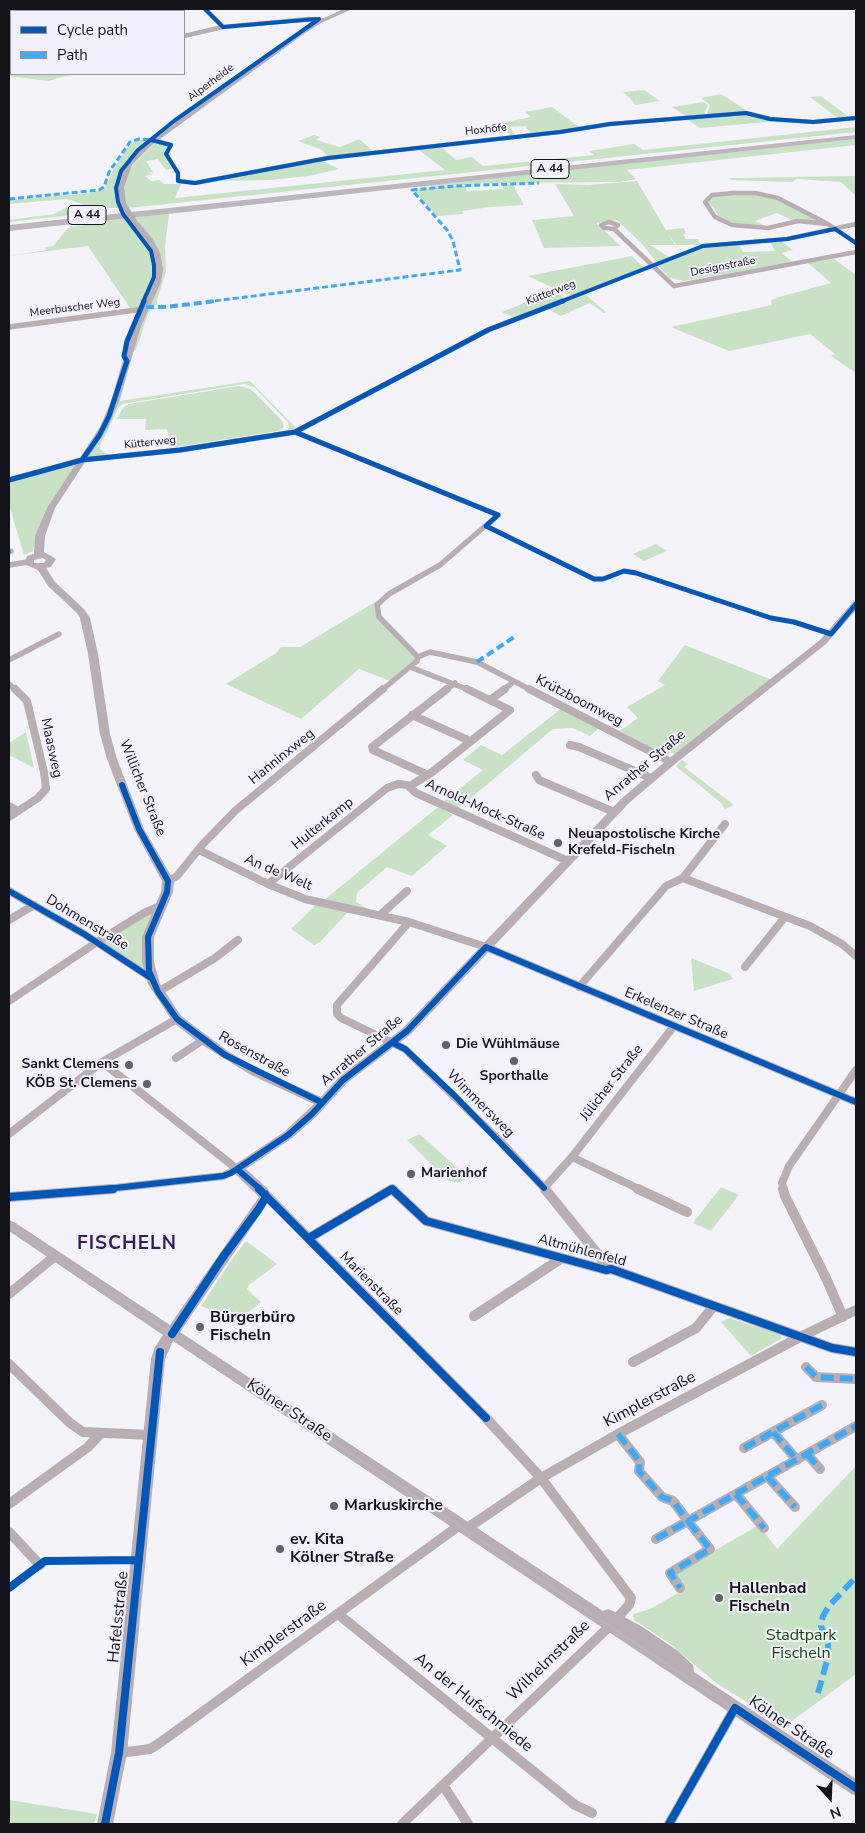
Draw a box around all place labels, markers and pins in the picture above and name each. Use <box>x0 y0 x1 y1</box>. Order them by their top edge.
place label: Neuapostolische Kirche Krefeld-Fischeln <box>568 827 720 860</box>
marker: Neuapostolische Kirche Krefeld-Fischeln <box>552 837 564 849</box>
place label: Die Wühlmäuse <box>456 1037 560 1053</box>
marker: Die Wühlmäuse <box>440 1039 452 1051</box>
marker: Sporthalle <box>508 1055 520 1067</box>
place label: Sankt Clemens <box>21 1057 119 1073</box>
marker: Sankt Clemens <box>123 1059 135 1071</box>
place label: Sporthalle <box>480 1069 548 1085</box>
place label: KÖB St. Clemens <box>26 1076 137 1092</box>
marker: KÖB St. Clemens <box>141 1078 153 1090</box>
place label: Marienhof <box>421 1166 487 1182</box>
marker: Marienhof <box>405 1168 417 1180</box>
place label: Bürgerbüro Fischeln <box>210 1308 295 1346</box>
marker: Bürgerbüro Fischeln <box>194 1321 206 1333</box>
place label: Markuskirche <box>344 1496 443 1516</box>
marker: Markuskirche <box>328 1500 340 1512</box>
place label: ev. Kita Kölner Straße <box>290 1530 394 1568</box>
marker: ev. Kita Kölner Straße <box>274 1543 286 1555</box>
place label: Hallenbad Fischeln <box>729 1579 806 1617</box>
marker: Hallenbad Fischeln <box>713 1592 725 1604</box>

